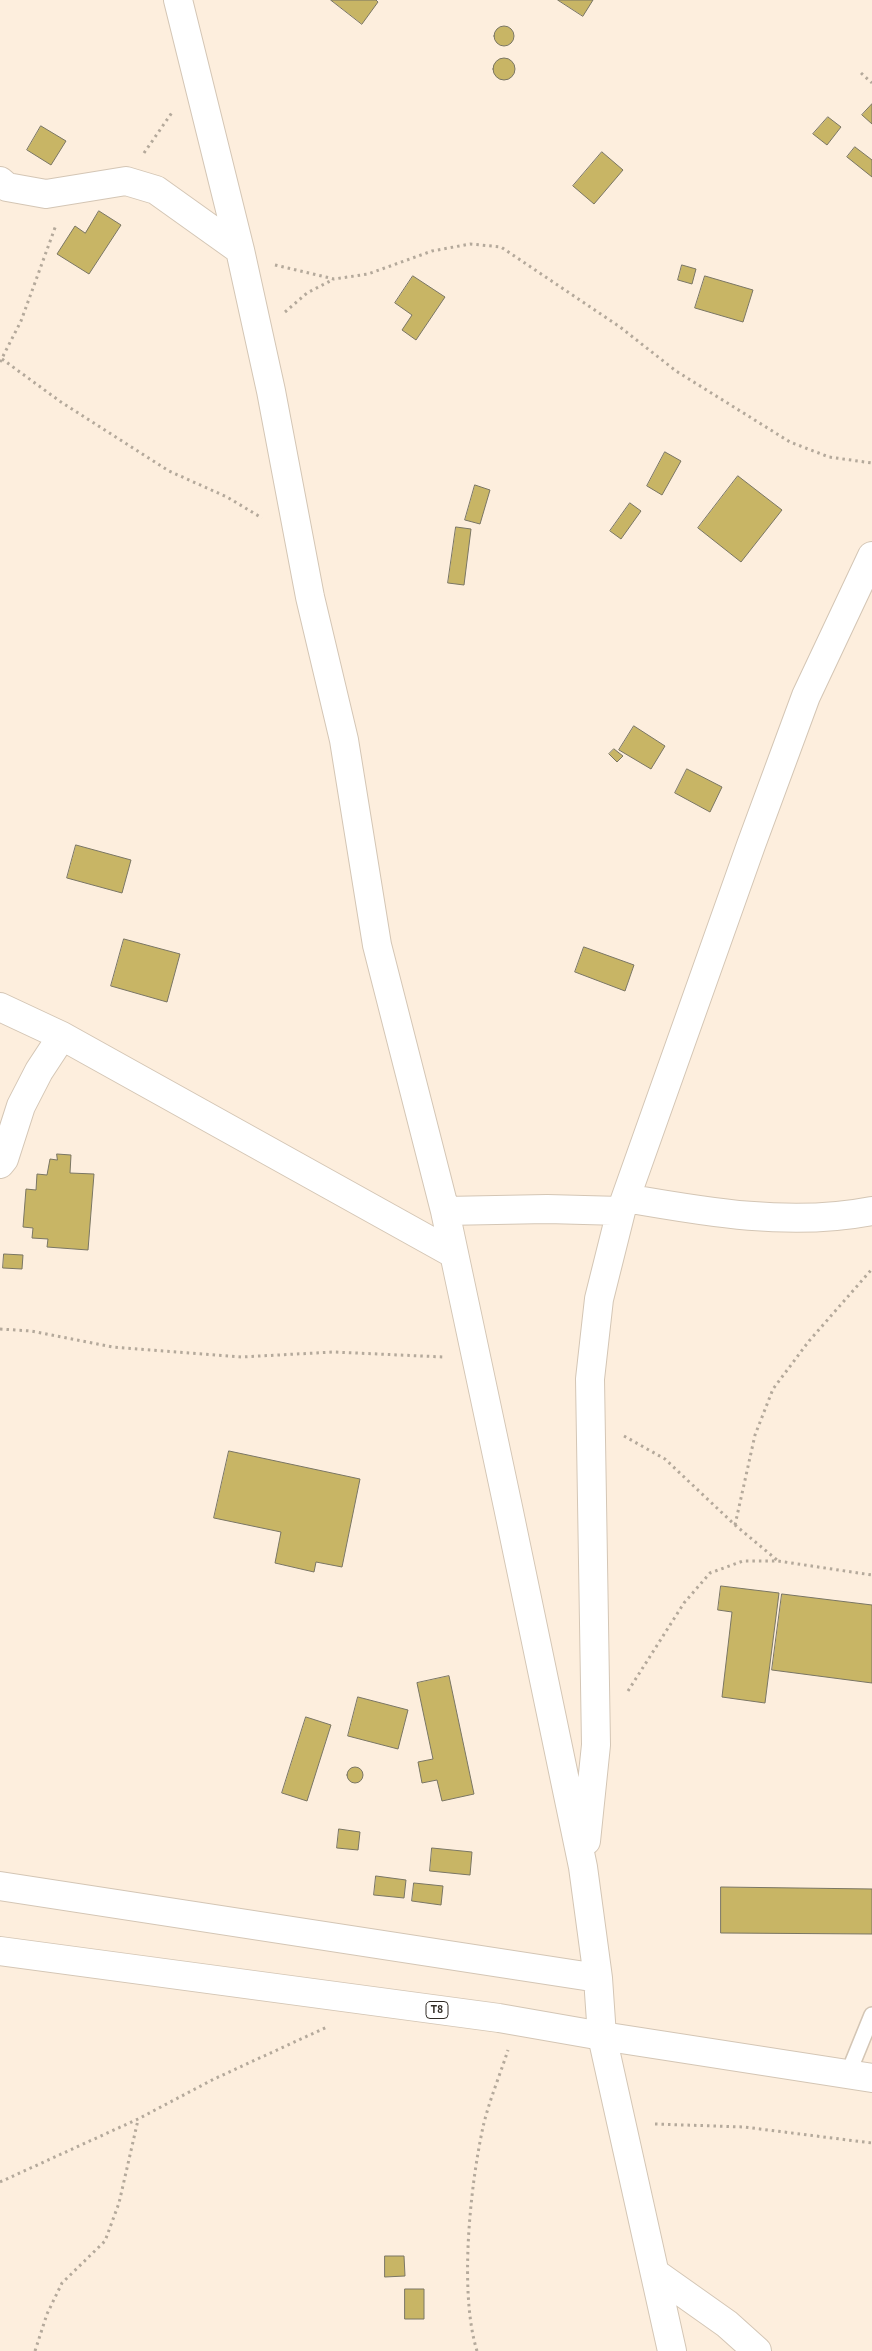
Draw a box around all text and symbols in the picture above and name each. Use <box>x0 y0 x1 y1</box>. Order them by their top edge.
road number: T8 <box>426 2002 448 2018</box>

